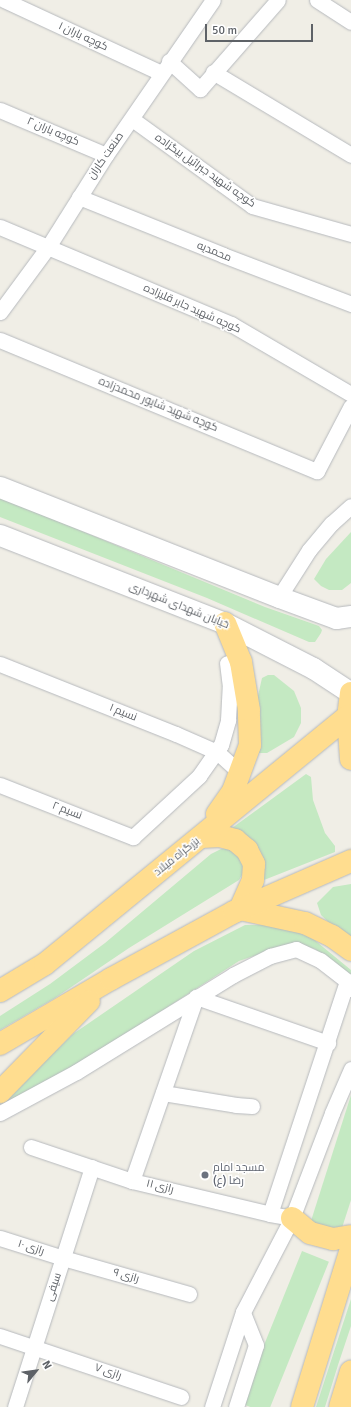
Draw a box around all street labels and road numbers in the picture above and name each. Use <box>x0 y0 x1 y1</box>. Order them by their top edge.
street label: کوچه باران ۱ <box>56 20 110 54</box>
street label: کوچه باران ۲ <box>25 115 81 149</box>
street label: صنعت کاران <box>85 130 127 182</box>
street label: کوچه شهید جبرائیل بیگزاده <box>152 131 258 211</box>
street label: محمدیه <box>195 239 233 265</box>
street label: کوچه شهید جابر قلیزاده <box>141 282 243 336</box>
street label: کوچه شهید شاپور محمدزاده <box>96 375 220 435</box>
street label: خیابان شهدای شهرداری <box>127 580 231 632</box>
street label: نسیم ۱ <box>107 702 139 724</box>
street label: نسیم ۲ <box>50 799 84 823</box>
street label: بزرگراه میلاد <box>152 835 202 879</box>
street label: رازی ۱۱ <box>145 1177 175 1197</box>
street label: رازی ۱۰ <box>16 1238 46 1258</box>
street label: رازی ۹ <box>111 1266 141 1286</box>
street label: سیفی <box>43 1271 65 1303</box>
street label: رازی ۷ <box>93 1361 123 1383</box>

